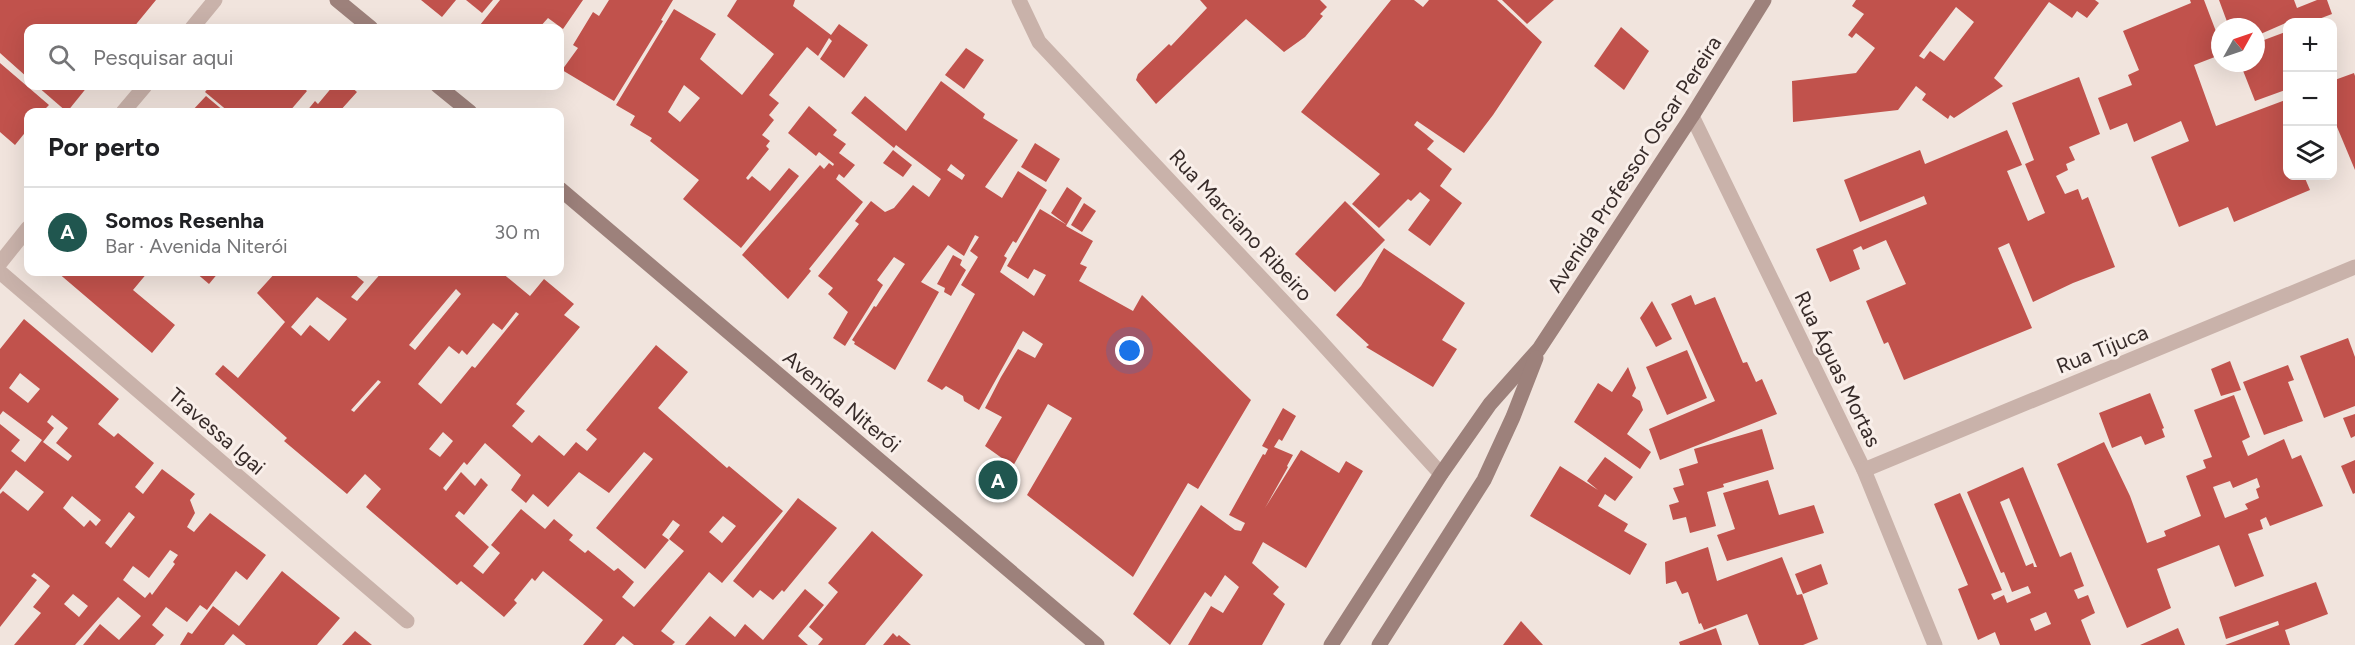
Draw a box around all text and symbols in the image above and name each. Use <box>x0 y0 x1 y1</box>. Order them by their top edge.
north arrow <box>2211 18 2265 72</box>
map controls <box>2283 18 2337 180</box>
button: + <box>2283 18 2337 72</box>
search box <box>24 24 564 90</box>
street label: Avenida Professor Oscar Pereira <box>1542 31 1726 297</box>
icon: search <box>45 41 78 74</box>
text: Pesquisar aqui <box>93 44 234 71</box>
button: − <box>2283 72 2337 126</box>
button: layers <box>2283 126 2337 180</box>
text: Por perto <box>48 131 160 163</box>
street label: Rua Marciano Ribeiro <box>1164 144 1318 306</box>
text: Somos Resenha <box>105 207 264 234</box>
text: A <box>60 220 75 244</box>
text: 30 m <box>494 220 540 244</box>
text: Bar · Avenida Niterói <box>105 234 288 258</box>
street label: Rua Águas Mortas <box>1789 287 1887 451</box>
street label: Rua Tijuca <box>2053 319 2151 379</box>
your location <box>1115 336 1144 365</box>
street label: Avenida Niterói <box>778 345 906 457</box>
street label: Travessa Igai <box>164 382 270 480</box>
pin: A <box>978 458 1018 502</box>

